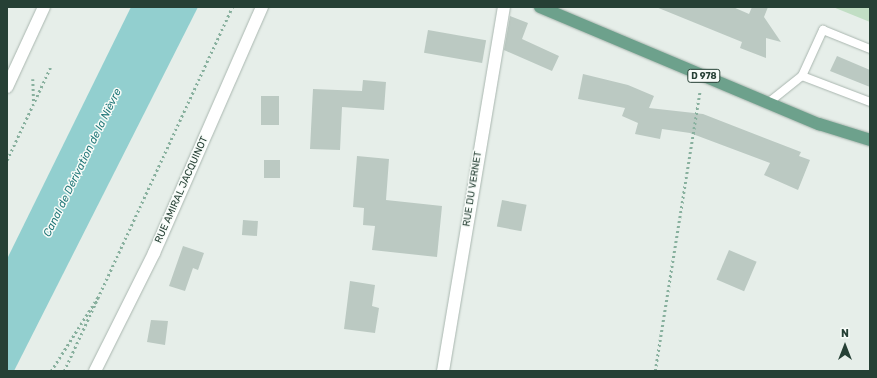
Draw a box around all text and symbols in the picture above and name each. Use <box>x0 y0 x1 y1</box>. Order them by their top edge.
road number: D 978 <box>687 69 721 83</box>
water label: Canal de Dérivation de la Nièvre <box>41 87 125 239</box>
street label: RUE AMIRAL JACQUINOT <box>153 135 211 245</box>
street label: RUE DU VERNET <box>461 150 485 228</box>
north arrow <box>825 326 865 366</box>
text: N <box>841 327 849 340</box>

